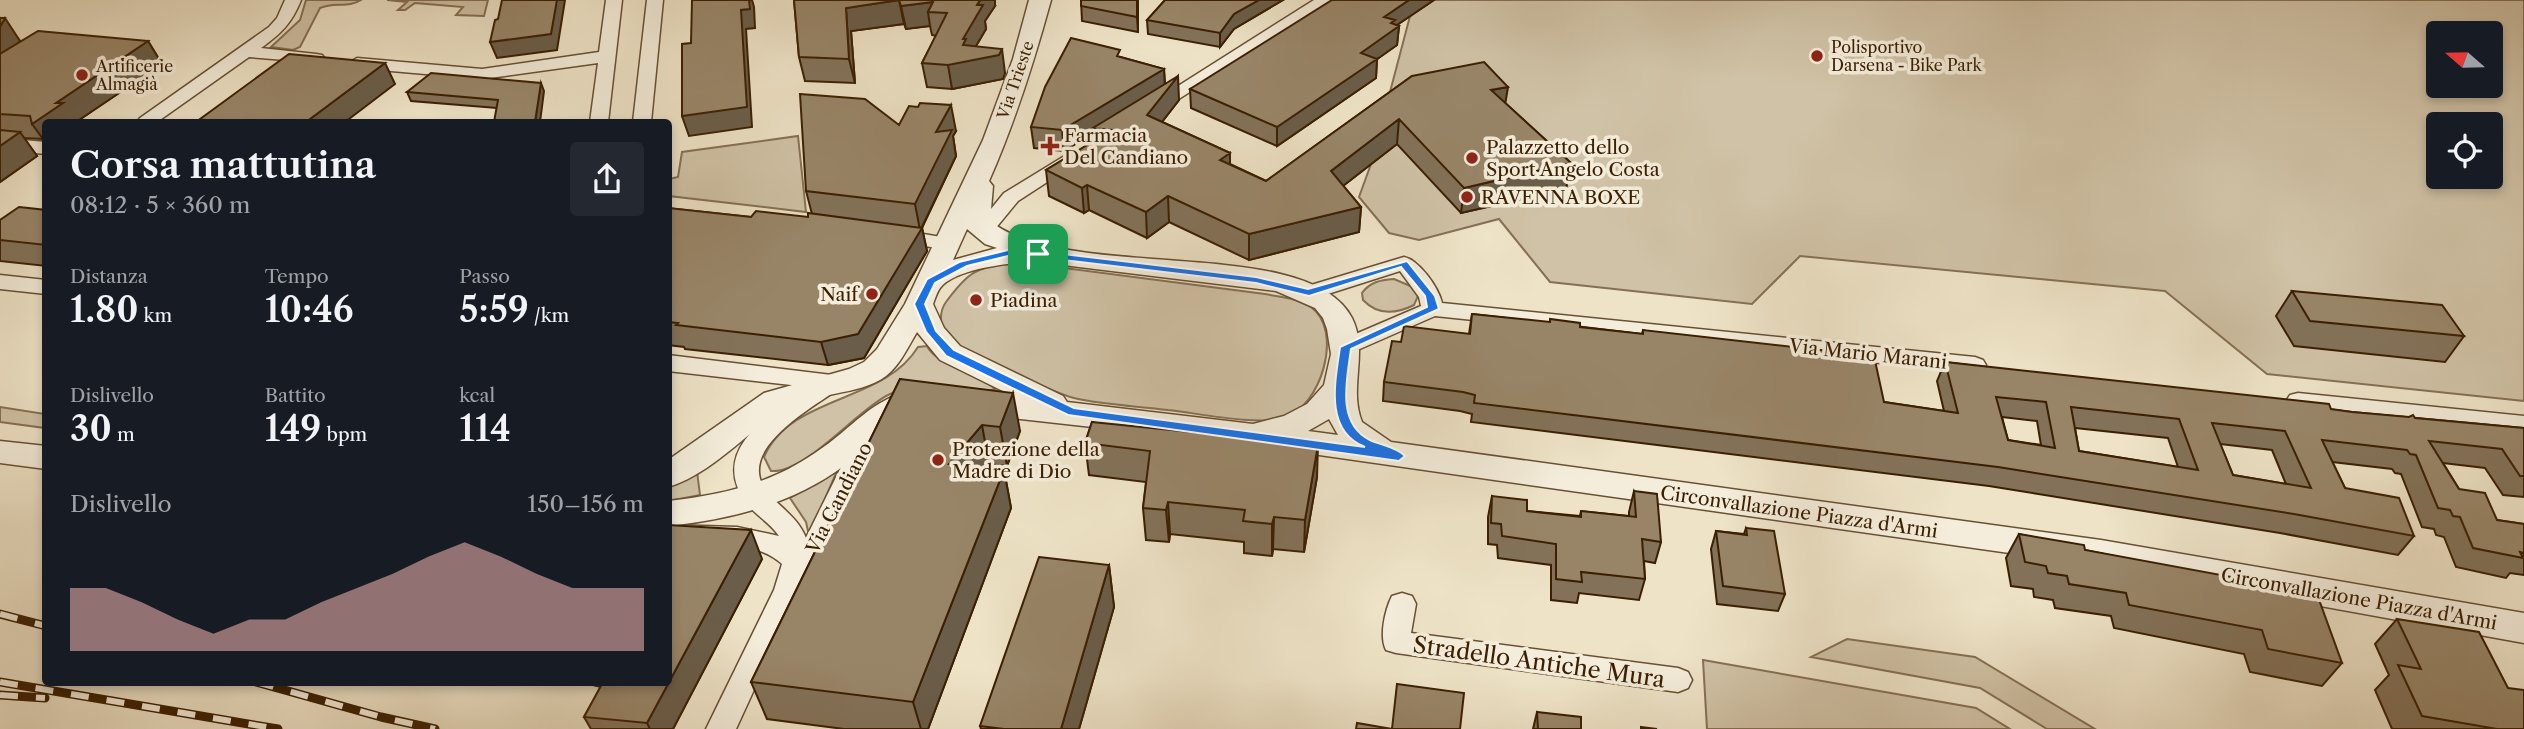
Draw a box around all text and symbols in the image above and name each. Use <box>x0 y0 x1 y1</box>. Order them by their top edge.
north arrow <box>2426 21 2502 98</box>
map controls <box>2426 21 2503 189</box>
place label: Polisportivo Darsena - Bike Park <box>1831 37 1983 75</box>
street label: Via Trieste <box>992 38 1038 123</box>
marker: Polisportivo Darsena - Bike Park <box>1809 48 1825 64</box>
place label: Artificerie Almagià <box>95 56 173 94</box>
marker: Artificerie Almagià <box>74 67 90 83</box>
button: locate <box>2426 112 2503 189</box>
place label: Farmacia Del Candiano <box>1064 124 1188 169</box>
place label: Palazzetto dello Sport Angelo Costa <box>1486 136 1660 181</box>
marker: Farmacia Del Candiano <box>1042 138 1058 154</box>
text: Corsa mattutina <box>70 141 376 188</box>
button: share <box>570 142 644 216</box>
marker: Palazzetto dello Sport Angelo Costa <box>1464 150 1480 166</box>
place label: RAVENNA BOXE <box>1481 186 1640 209</box>
marker: RAVENNA BOXE <box>1459 189 1475 205</box>
text: 08:12 · 5 × 360 m <box>70 191 250 219</box>
pin <box>1008 224 1068 284</box>
icon: arrive <box>1019 235 1057 273</box>
text: Distanza <box>70 265 148 288</box>
text: Tempo <box>265 265 329 288</box>
text: Passo <box>459 265 510 288</box>
place label: Naif <box>820 283 860 306</box>
marker: Naif <box>864 286 880 302</box>
text: 1.80 <box>70 288 138 331</box>
text: 10:46 <box>265 288 354 331</box>
text: 5:59 <box>459 288 529 331</box>
place label: Piadina <box>990 289 1058 312</box>
marker: Piadina <box>968 292 984 308</box>
text: km <box>138 304 172 327</box>
text: /km <box>529 304 569 327</box>
street label: Via Mario Marani <box>1787 334 1948 374</box>
text: Dislivello <box>70 384 154 407</box>
text: Battito <box>265 384 326 407</box>
text: kcal <box>459 384 495 407</box>
text: 30 <box>70 407 112 450</box>
text: 149 <box>265 407 321 450</box>
text: 114 <box>459 407 511 450</box>
text: m <box>112 423 135 446</box>
text: bpm <box>321 423 367 446</box>
street label: Via Candiano <box>801 438 877 558</box>
place label: Protezione della Madre di Dio <box>952 438 1100 483</box>
marker: Protezione della Madre di Dio <box>930 452 946 468</box>
street label: Circonvallazione Piazza d'Armi <box>1659 481 1939 543</box>
text: Dislivello <box>70 490 172 518</box>
text: 150–156 m <box>527 490 644 518</box>
street label: Circonvallazione Piazza d'Armi <box>2219 563 2499 635</box>
street label: Stradello Antiche Mura <box>1411 630 1668 694</box>

